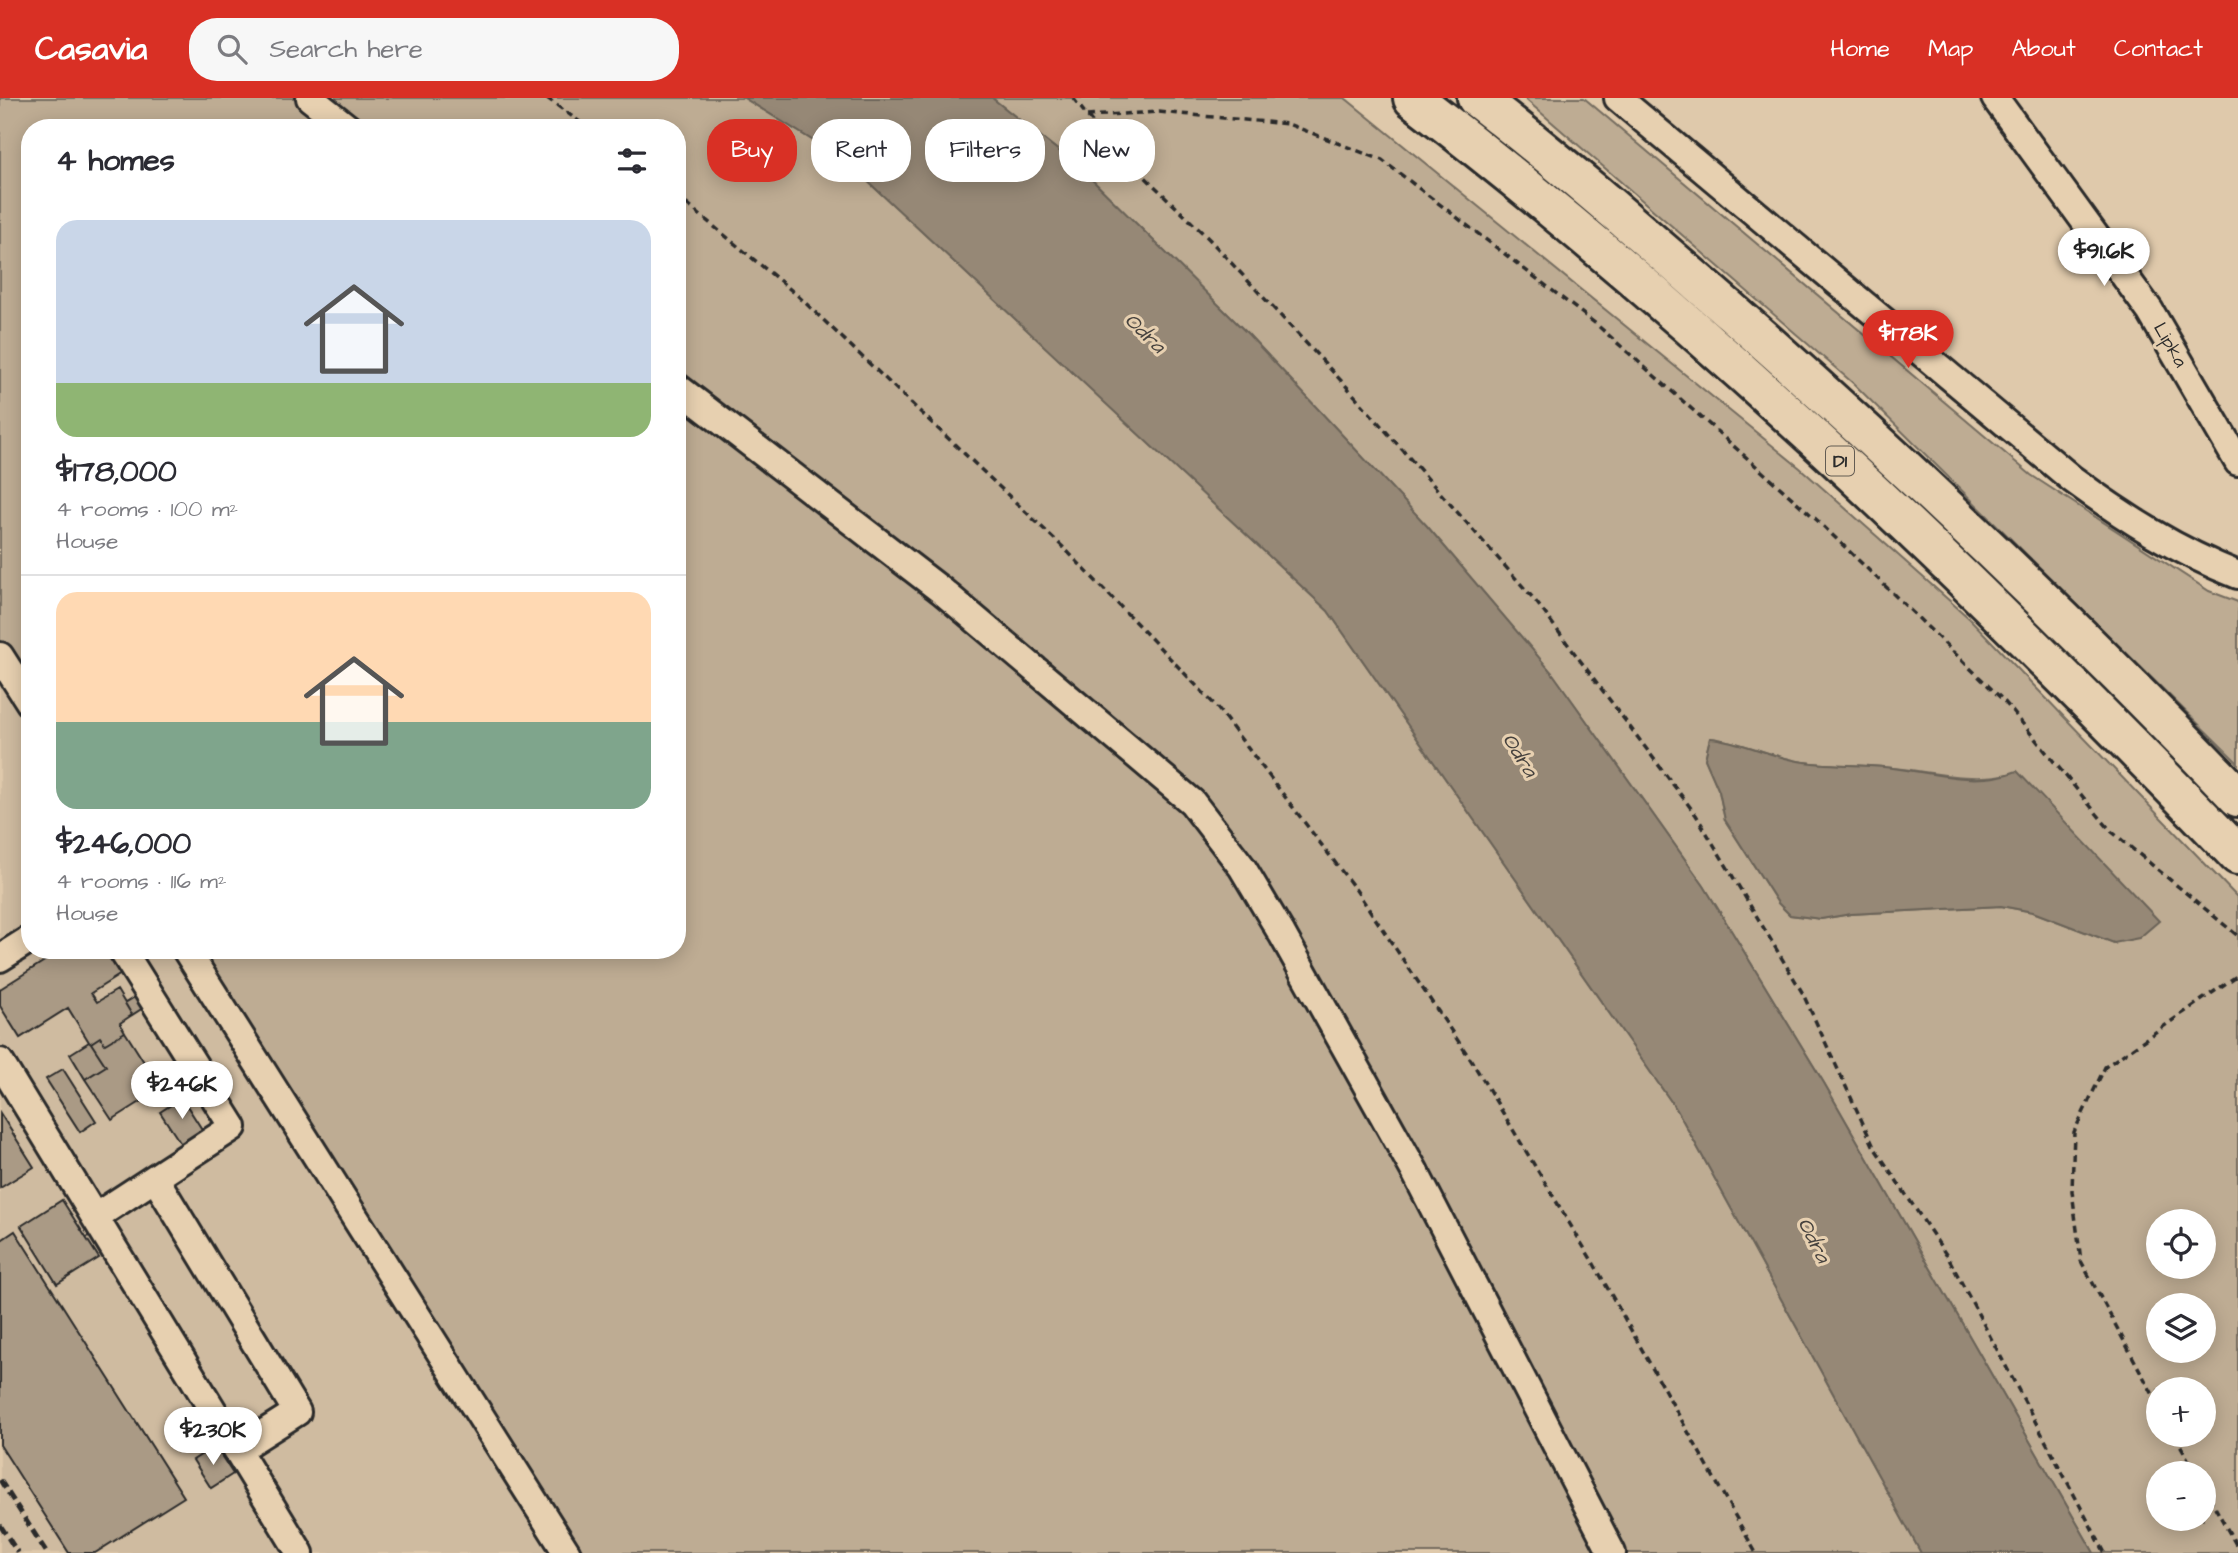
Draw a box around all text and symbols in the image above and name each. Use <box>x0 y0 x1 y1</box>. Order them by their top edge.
search box <box>189 18 679 81</box>
text: Casavia <box>35 26 147 72</box>
icon: search <box>213 30 251 68</box>
text: Search here <box>269 31 423 67</box>
text: Home <box>1830 32 1890 66</box>
text: Map <box>1928 32 1973 66</box>
text: About <box>2011 32 2076 66</box>
text: Contact <box>2114 32 2203 66</box>
chip: Buy <box>707 119 797 182</box>
chip: Rent <box>811 119 911 182</box>
chip: Filters <box>925 119 1045 182</box>
chip: New <box>1059 119 1155 182</box>
text: 4 homes <box>56 140 175 182</box>
icon: filters <box>613 142 651 180</box>
pin: $91.6K <box>2047 228 2161 288</box>
text: $91.6K <box>2074 235 2134 267</box>
icon: home <box>291 266 417 392</box>
water label: Odra <box>1118 306 1173 361</box>
pin: $178K <box>1859 310 1957 370</box>
text: $178K <box>1879 317 1937 349</box>
street label: Lipka <box>2146 317 2194 373</box>
road number: D1 <box>1826 446 1854 475</box>
text: $178,000 <box>56 451 177 493</box>
text: 4 rooms · 100 m² <box>56 493 238 525</box>
text: House <box>56 525 119 557</box>
icon: home <box>291 638 417 764</box>
water label: Odra <box>1495 727 1545 784</box>
text: $246,000 <box>56 823 191 865</box>
text: 4 rooms · 116 m² <box>56 865 227 897</box>
text: House <box>56 897 119 929</box>
pin: $246K <box>133 1062 231 1121</box>
text: $246K <box>147 1068 217 1100</box>
map controls <box>2146 1209 2216 1531</box>
button: locate <box>2146 1209 2216 1279</box>
water label: Odra <box>1790 1212 1838 1269</box>
button: layers <box>2146 1293 2216 1363</box>
button: + <box>2146 1377 2216 1447</box>
pin: $230K <box>164 1408 262 1467</box>
text: $230K <box>180 1414 246 1446</box>
button: − <box>2146 1461 2216 1531</box>

